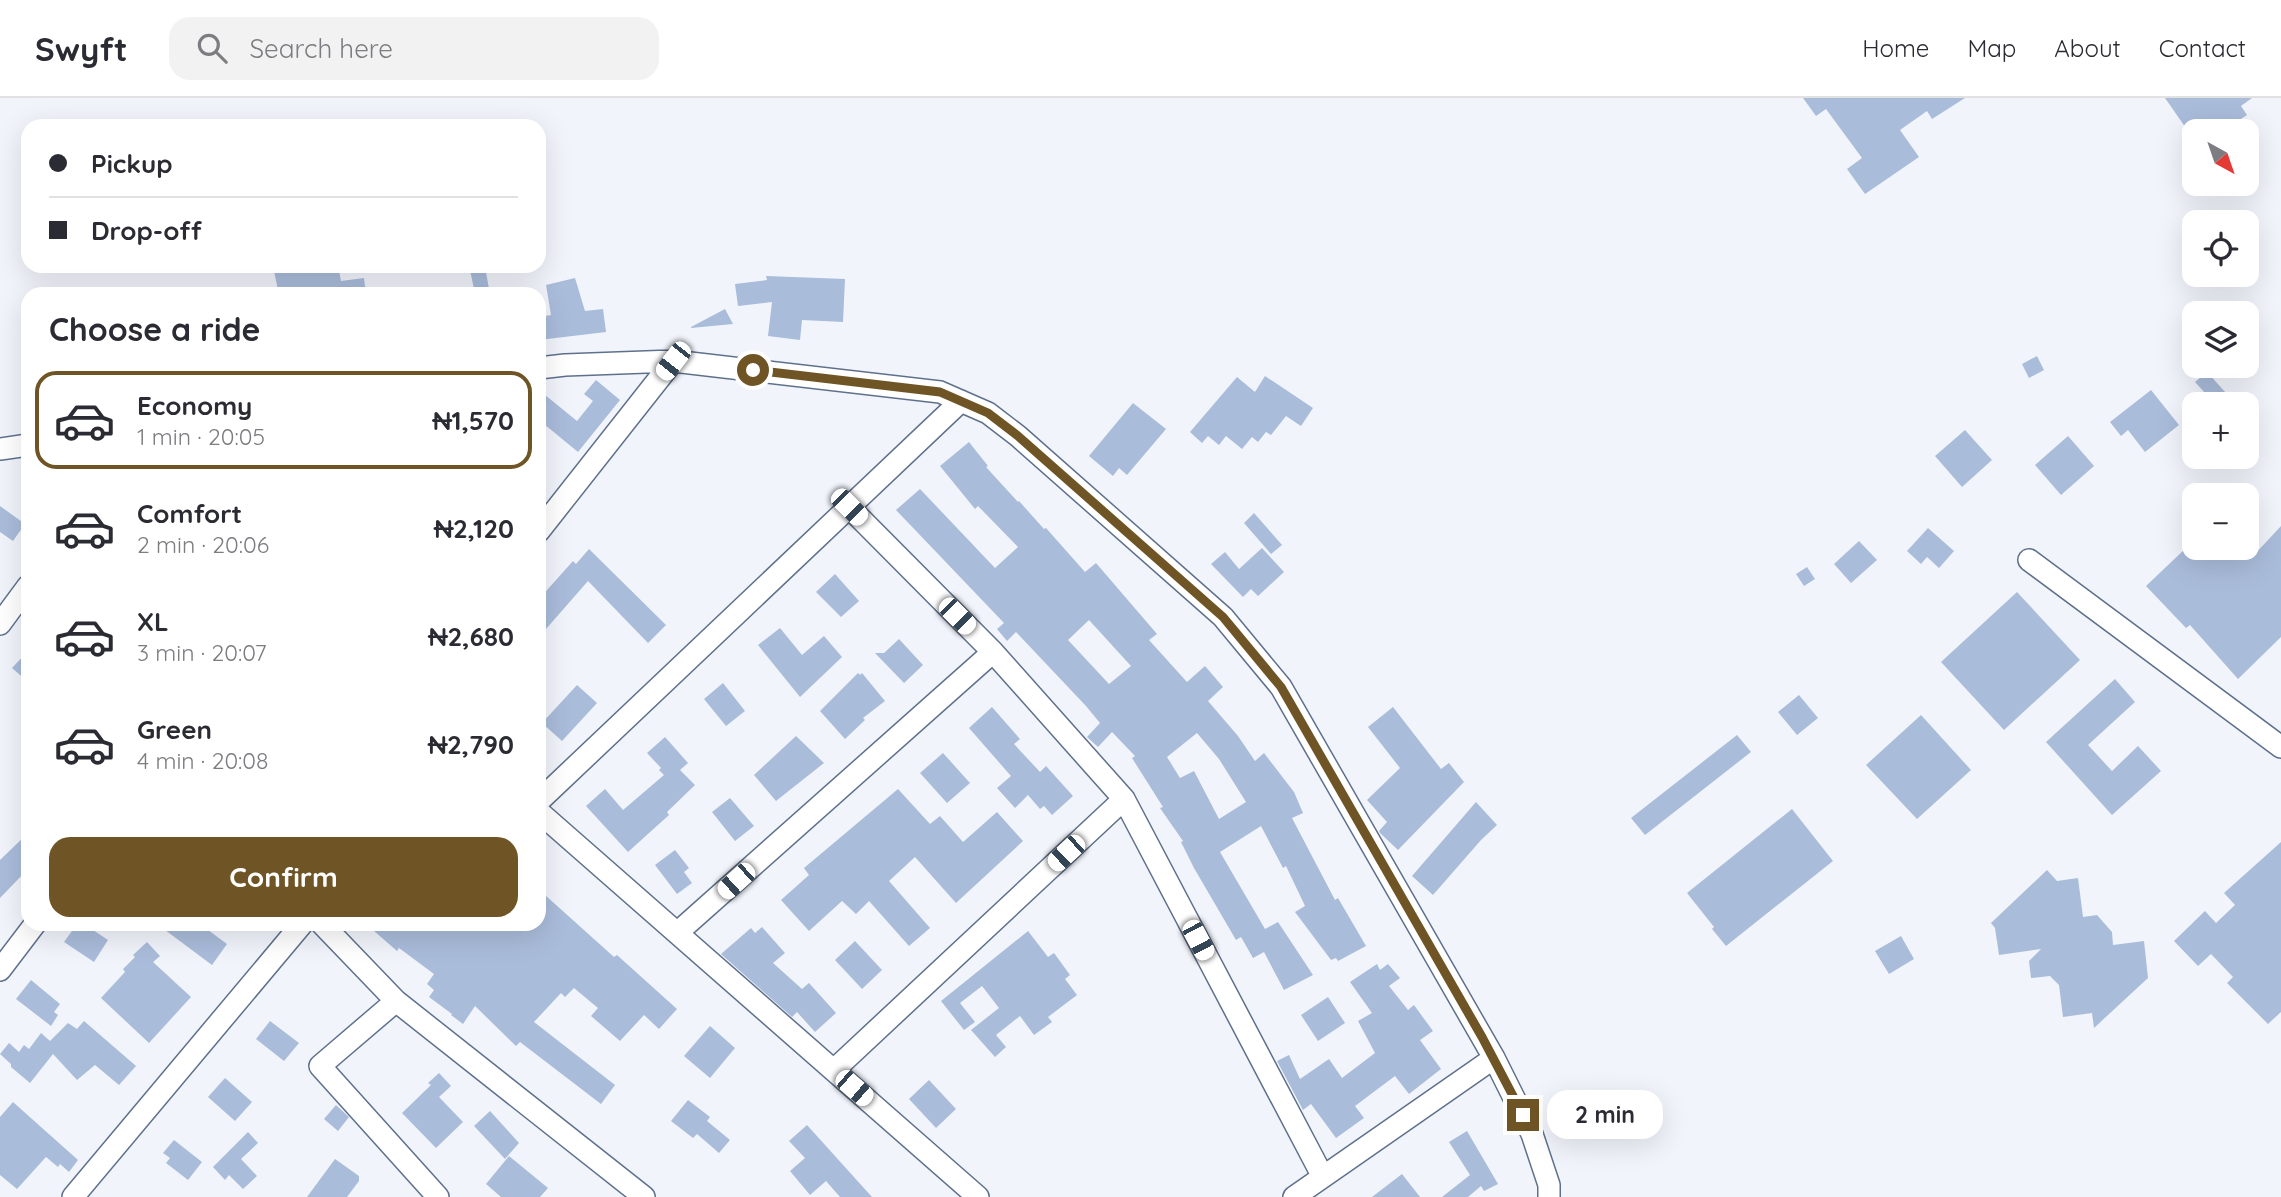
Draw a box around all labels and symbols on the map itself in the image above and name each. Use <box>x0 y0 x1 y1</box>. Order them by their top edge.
north arrow <box>2182 119 2259 196</box>
car <box>652 338 695 384</box>
route start <box>737 354 769 386</box>
car <box>827 485 872 529</box>
car <box>935 594 980 638</box>
car <box>1044 831 1089 875</box>
car <box>714 859 759 903</box>
car <box>1179 917 1218 963</box>
car <box>832 1066 877 1110</box>
callout: 2 min <box>1548 1090 1663 1140</box>
route end <box>1507 1099 1539 1131</box>

